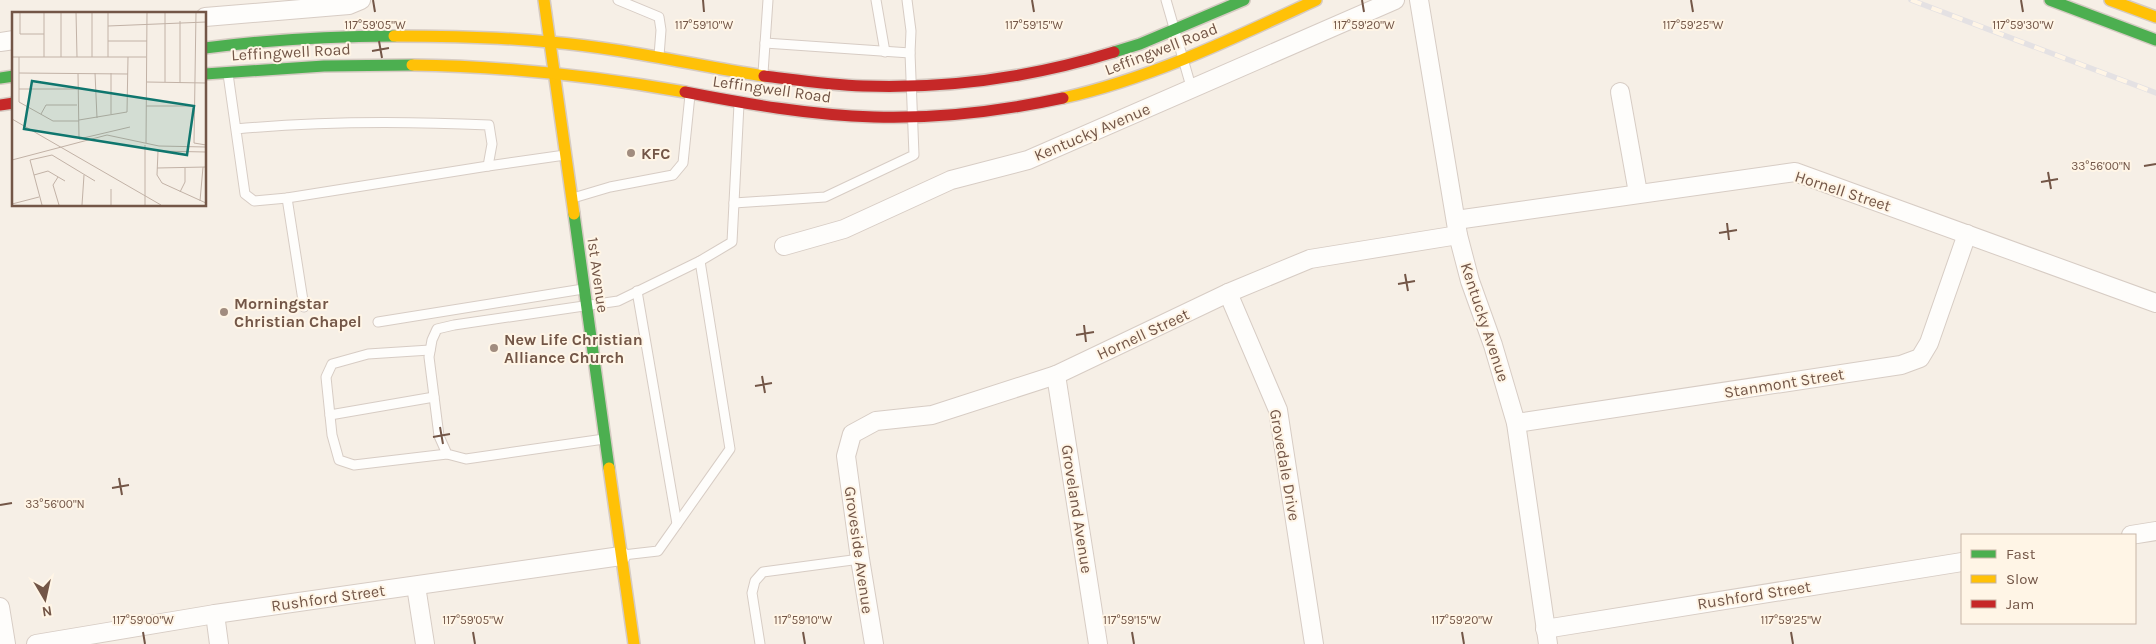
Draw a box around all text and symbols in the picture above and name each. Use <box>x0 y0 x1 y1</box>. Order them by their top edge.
inset map <box>12 12 206 206</box>
text: 117°59'05"W <box>344 18 406 32</box>
text: 117°59'10"W <box>675 18 734 32</box>
text: 117°59'15"W <box>1005 18 1063 32</box>
text: 117°59'20"W <box>1333 18 1395 32</box>
text: 117°59'25"W <box>1662 18 1724 32</box>
text: 117°59'30"W <box>1992 18 2054 32</box>
street label: Leffingwell Road <box>1102 19 1220 79</box>
street label: Leffingwell Road <box>231 39 351 65</box>
street label: Leffingwell Road <box>711 71 833 107</box>
street label: Kentucky Avenue <box>1031 99 1153 165</box>
place label: KFC <box>641 144 670 163</box>
marker: KFC <box>625 147 637 159</box>
text: 33°56'00"N <box>2071 159 2131 173</box>
street label: Hornell Street <box>1793 167 1893 215</box>
street label: 1st Avenue <box>583 236 613 314</box>
street label: Kentucky Avenue <box>1457 260 1513 384</box>
place label: Morningstar Christian Chapel <box>234 294 362 331</box>
street label: Hornell Street <box>1094 304 1192 364</box>
marker: Morningstar Christian Chapel <box>218 306 230 318</box>
place label: New Life Christian Alliance Church <box>504 330 643 367</box>
marker: New Life Christian Alliance Church <box>488 342 500 354</box>
street label: Stanmont Street <box>1723 364 1845 402</box>
street label: Grovedale Drive <box>1266 408 1304 522</box>
street label: Groveland Avenue <box>1057 443 1097 575</box>
street label: Groveside Avenue <box>841 485 877 615</box>
text: 33°56'00"N <box>25 497 85 511</box>
legend <box>1961 534 2136 624</box>
text: Fast <box>2006 545 2036 563</box>
text: Slow <box>2006 570 2038 588</box>
north arrow <box>20 574 70 624</box>
street label: Rushford Street <box>1696 577 1812 613</box>
street label: Rushford Street <box>270 581 386 615</box>
text: Jam <box>2006 595 2034 613</box>
text: N <box>41 602 53 621</box>
text: 117°59'00"W <box>112 613 174 627</box>
text: 117°59'05"W <box>442 613 504 627</box>
text: 117°59'10"W <box>774 613 833 627</box>
text: 117°59'15"W <box>1103 613 1161 627</box>
text: 117°59'20"W <box>1431 613 1493 627</box>
text: 117°59'25"W <box>1760 613 1822 627</box>

